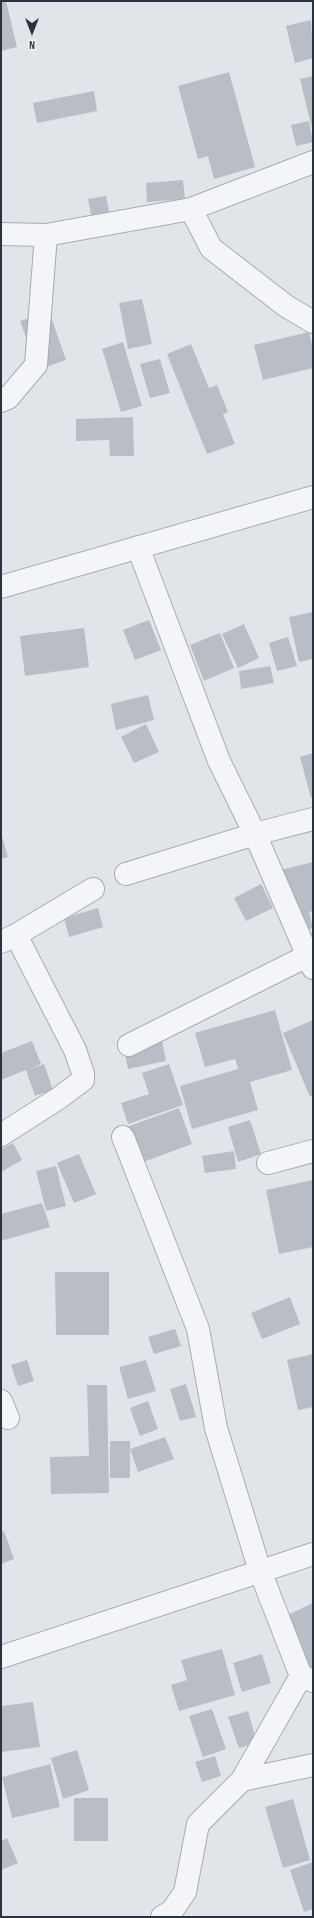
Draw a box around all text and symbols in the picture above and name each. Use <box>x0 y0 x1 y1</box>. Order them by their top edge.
north arrow <box>12 12 52 52</box>
text: N <box>29 38 35 51</box>

